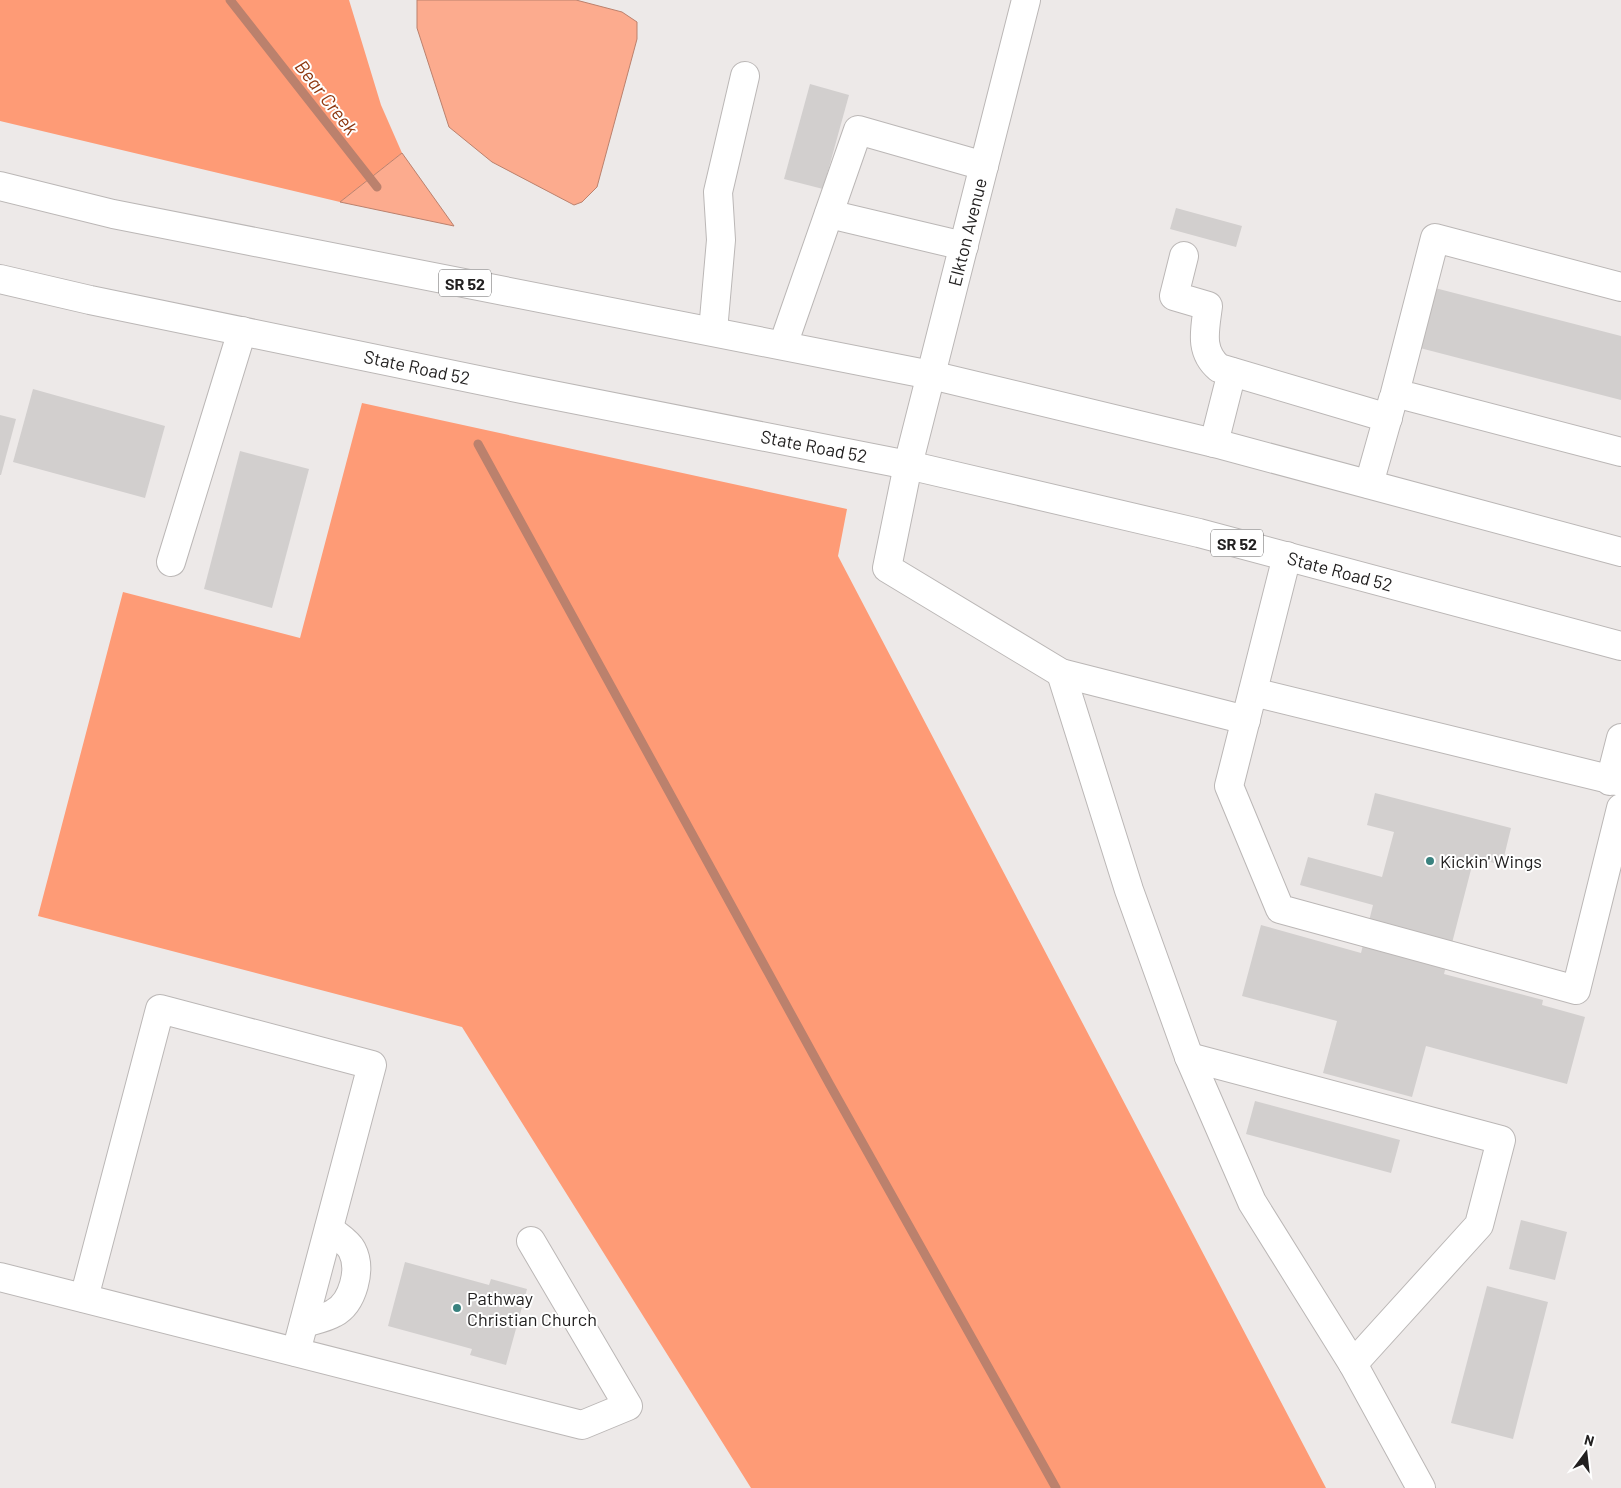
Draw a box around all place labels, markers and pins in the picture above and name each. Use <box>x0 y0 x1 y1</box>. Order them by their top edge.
place label: Kickin' Wings <box>1440 850 1542 872</box>
marker: Kickin' Wings <box>1424 855 1436 867</box>
place label: Pathway Christian Church <box>467 1287 597 1330</box>
marker: Pathway Christian Church <box>451 1302 463 1314</box>

